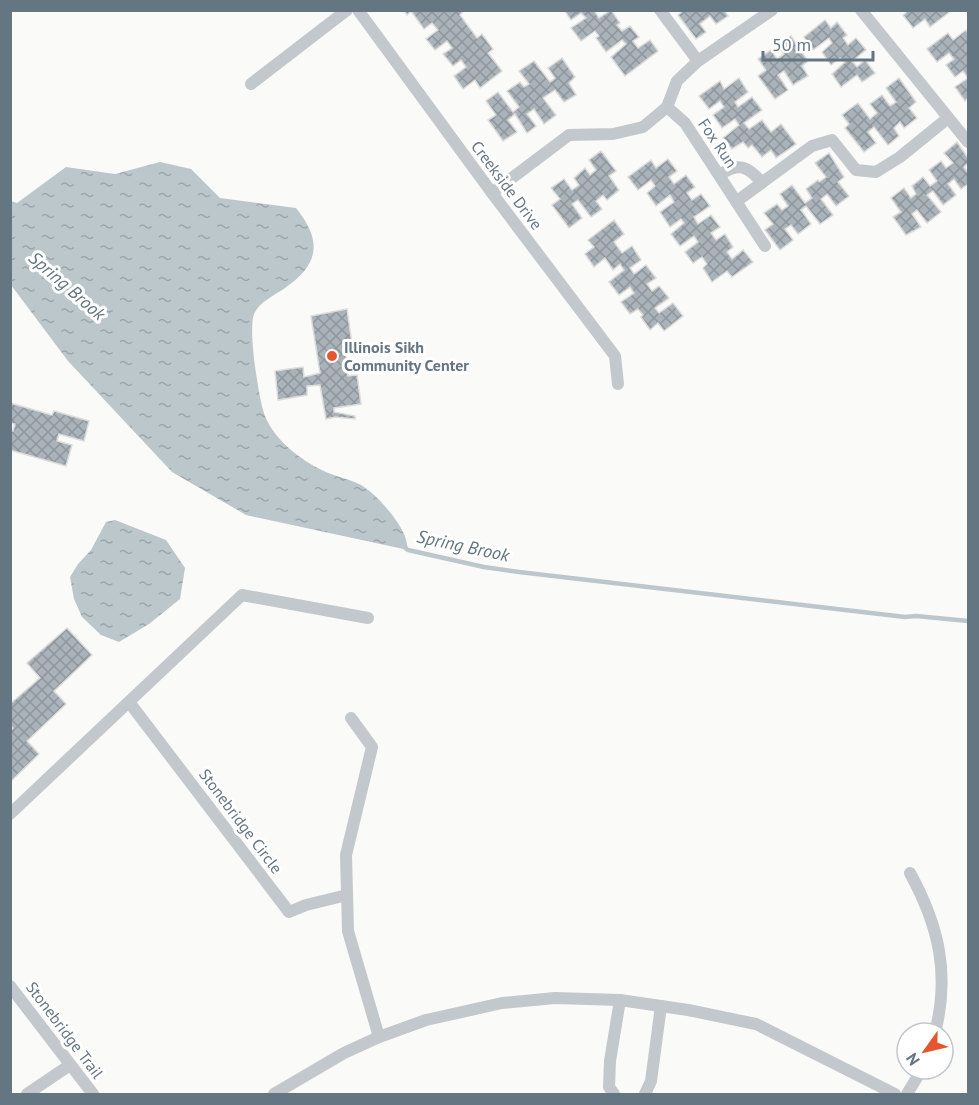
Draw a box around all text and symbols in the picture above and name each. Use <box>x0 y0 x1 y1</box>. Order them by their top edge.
scale bar <box>763 24 872 62</box>
text: 50 m <box>772 33 811 56</box>
street label: Fox Run <box>694 115 742 171</box>
street label: Creekside Drive <box>467 137 547 233</box>
water label: Spring Brook <box>24 246 111 326</box>
place label: Illinois Sikh Community Center <box>344 337 469 375</box>
marker: Illinois Sikh Community Center <box>325 349 339 363</box>
water label: Spring Brook <box>415 524 512 567</box>
street label: Stonebridge Circle <box>195 765 287 877</box>
street label: Stonebridge Trail <box>22 978 108 1083</box>
north arrow <box>895 1021 955 1081</box>
text: N <box>901 1049 924 1069</box>

